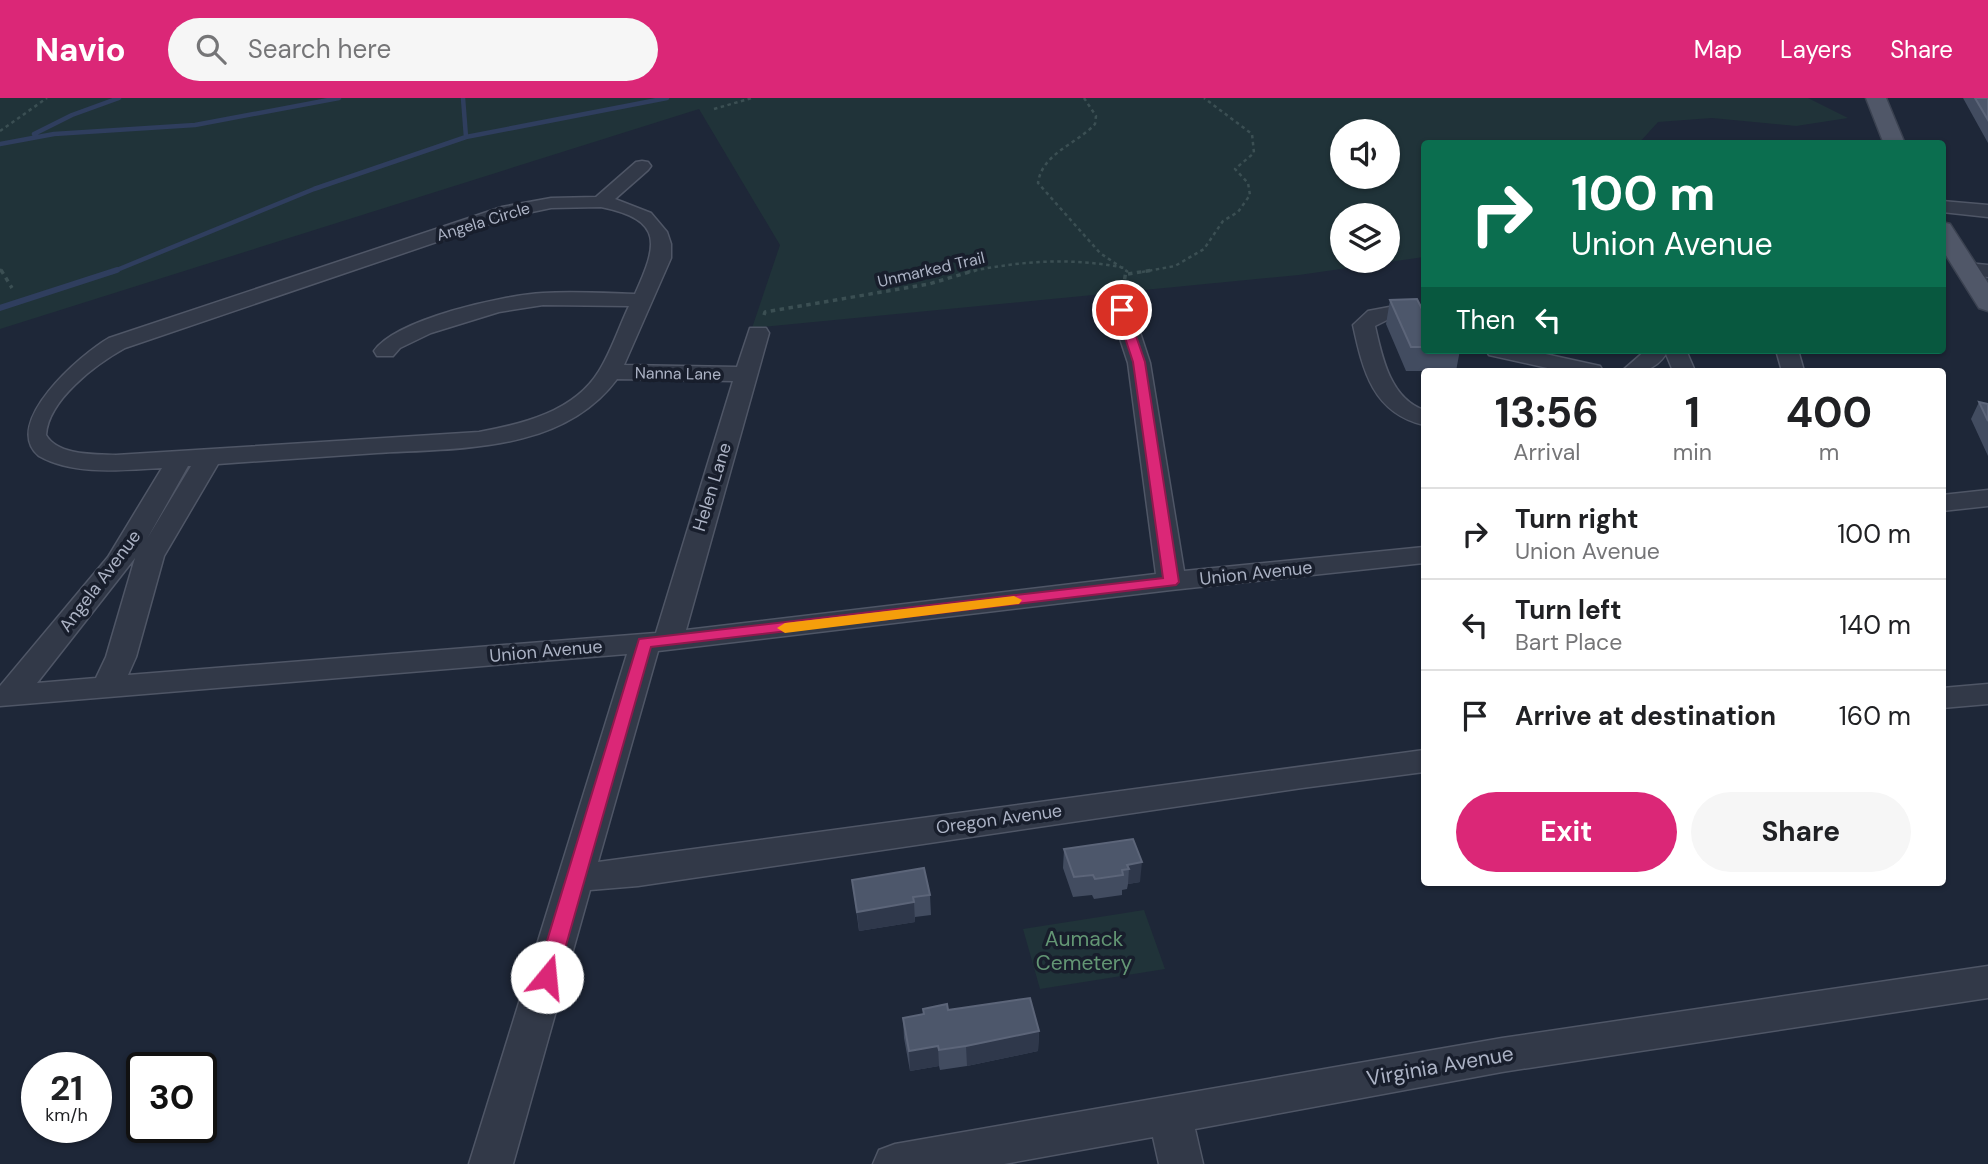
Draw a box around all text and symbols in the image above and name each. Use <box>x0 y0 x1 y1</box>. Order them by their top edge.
search box <box>168 18 658 81</box>
text: Navio <box>35 28 126 71</box>
icon: search <box>192 30 230 68</box>
text: Search here <box>248 32 391 66</box>
text: Map <box>1694 34 1742 65</box>
text: Layers <box>1780 34 1852 65</box>
text: Share <box>1890 34 1953 65</box>
map controls <box>1330 119 1400 273</box>
button: sound <box>1330 119 1400 189</box>
text: 100 m <box>1571 161 1715 225</box>
icon: right <box>1456 168 1547 259</box>
street label: Angela Circle <box>434 197 532 246</box>
button: layers <box>1330 203 1400 273</box>
text: Union Avenue <box>1571 223 1773 265</box>
street label: Unmarked Trail <box>875 247 987 292</box>
pin <box>1092 280 1152 340</box>
icon: arrive <box>1103 291 1141 329</box>
icon: left <box>1529 301 1567 339</box>
text: Then <box>1456 303 1515 337</box>
street label: Nanna Lane <box>635 362 721 385</box>
text: 13:56 <box>1495 385 1599 440</box>
text: 1 <box>1685 385 1700 440</box>
text: 400 <box>1786 385 1872 440</box>
text: Arrival <box>1513 437 1580 467</box>
text: min <box>1673 437 1712 467</box>
text: m <box>1819 437 1839 467</box>
street label: Helen Lane <box>687 440 737 534</box>
text: Turn right <box>1515 502 1639 536</box>
icon: right <box>1456 515 1494 553</box>
text: 100 m <box>1837 517 1911 551</box>
street label: Angela Avenue <box>54 525 146 637</box>
text: Union Avenue <box>1515 536 1660 566</box>
street label: Union Avenue <box>1198 555 1314 591</box>
text: Turn left <box>1515 593 1622 627</box>
icon: left <box>1456 606 1494 644</box>
text: 140 m <box>1839 608 1911 642</box>
text: Bart Place <box>1515 627 1622 657</box>
street label: Union Avenue <box>488 634 604 668</box>
icon: arrive <box>1456 697 1494 735</box>
text: Arrive at destination <box>1515 699 1776 733</box>
text: 160 m <box>1839 699 1911 733</box>
button: Exit <box>1456 792 1677 872</box>
button: Share <box>1691 792 1911 872</box>
street label: Oregon Avenue <box>934 798 1064 840</box>
park label: Aumack Cemetery <box>1036 925 1133 977</box>
position arrow <box>510 940 584 1014</box>
street label: Virginia Avenue <box>1364 1039 1516 1093</box>
speed limit sign: 30 <box>126 1052 217 1143</box>
text: 21 <box>50 1065 83 1111</box>
text: km/h <box>45 1103 88 1127</box>

